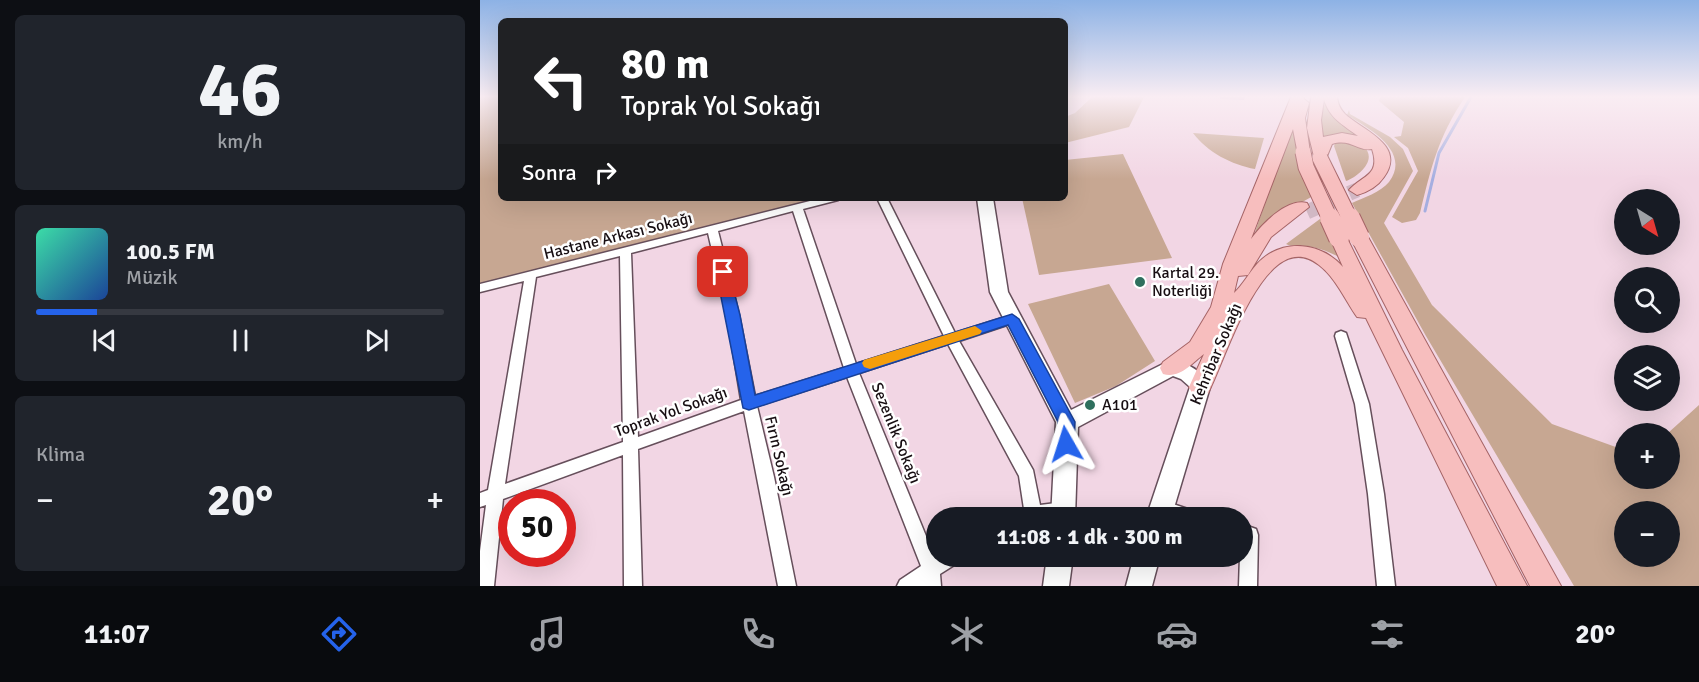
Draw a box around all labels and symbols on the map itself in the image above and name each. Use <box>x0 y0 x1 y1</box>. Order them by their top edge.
north arrow <box>1614 189 1680 255</box>
street label: Hastane Arkası Sokağı <box>542 208 694 264</box>
pin <box>697 246 748 297</box>
place label: Kartal 29. Noterliği <box>1152 263 1219 301</box>
marker: Kartal 29. Noterliği <box>1133 275 1147 289</box>
street label: Kehribar Sokağı <box>1186 300 1246 408</box>
street label: Sezenlik Sokağı <box>867 380 925 486</box>
street label: Toprak Yol Sokağı <box>612 382 730 442</box>
place label: A101 <box>1102 395 1138 415</box>
marker: A101 <box>1083 398 1097 412</box>
position arrow <box>1034 412 1098 476</box>
street label: Fırın Sokağı <box>760 414 798 498</box>
speed limit sign: 50 <box>498 489 576 567</box>

